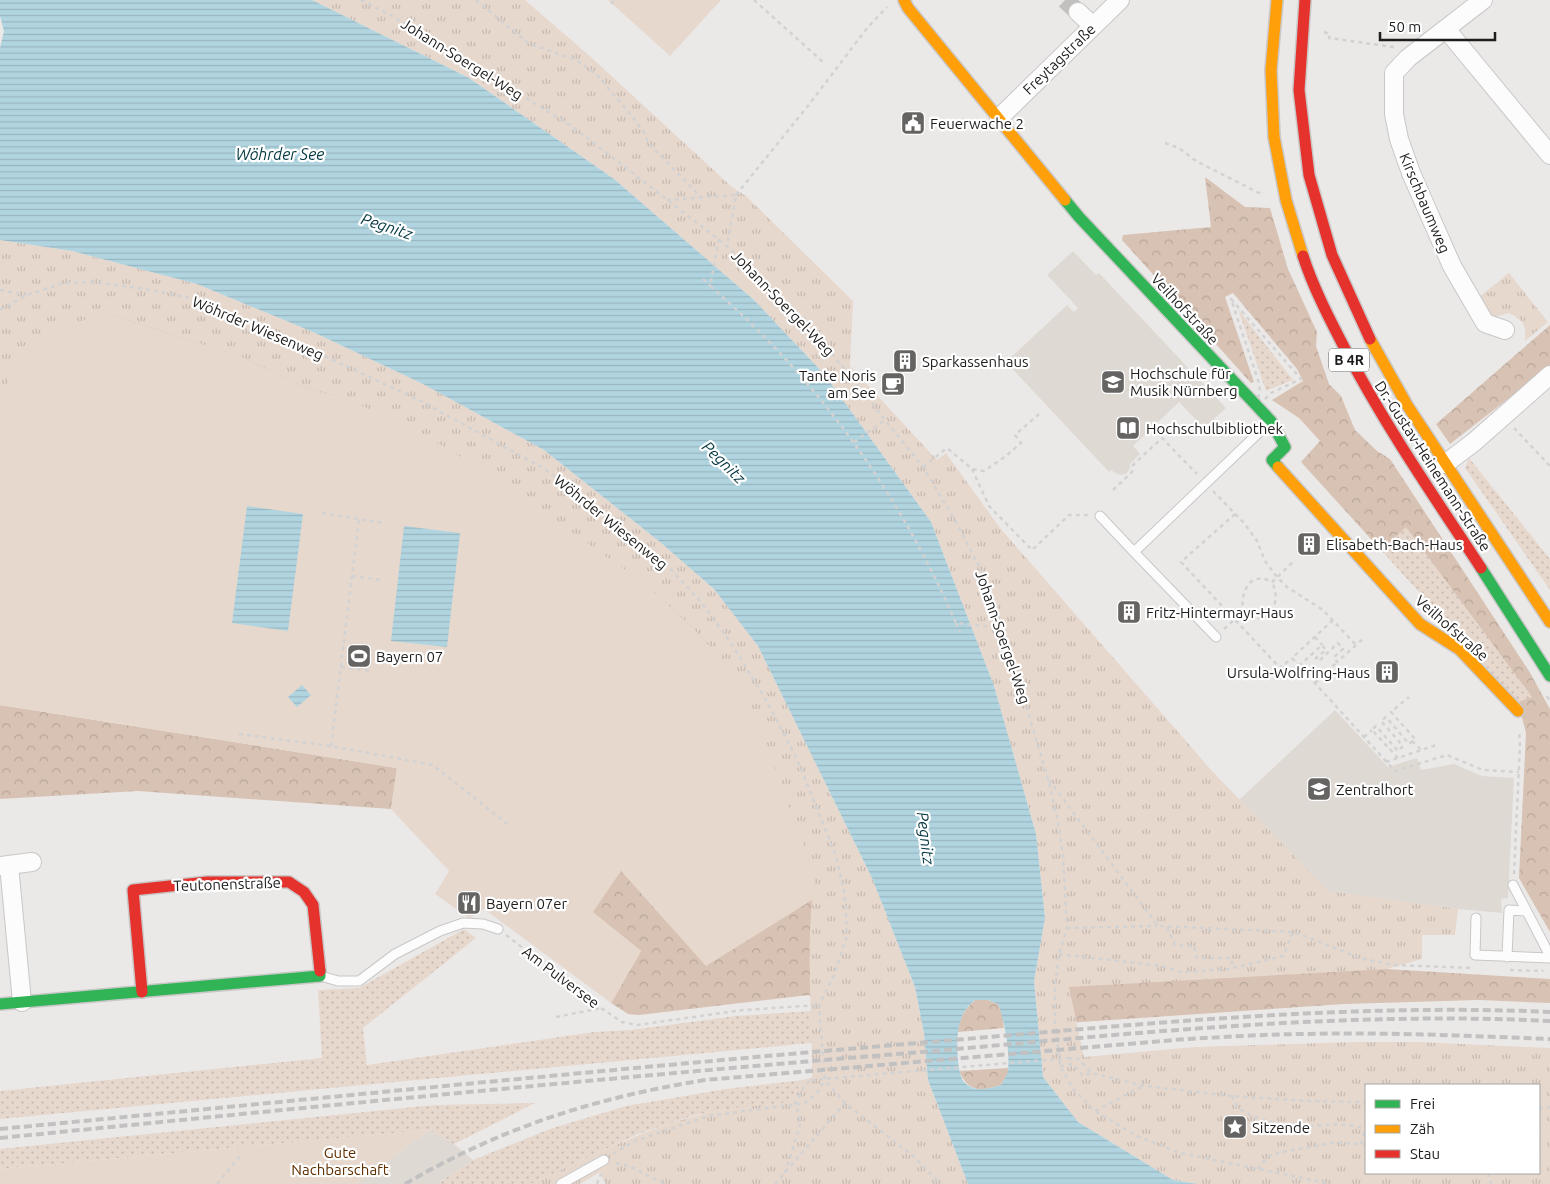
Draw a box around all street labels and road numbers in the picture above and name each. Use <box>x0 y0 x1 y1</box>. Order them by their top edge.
street label: Johann-Soergel-Weg <box>398 15 526 103</box>
street label: Freytagstraße <box>1019 20 1099 98</box>
street label: Kirschbaumweg <box>1396 150 1454 256</box>
street label: Johann-Soergel-Weg <box>728 247 838 359</box>
street label: Veilhofstraße <box>1148 270 1222 348</box>
street label: Wöhrder Wiesenweg <box>190 293 326 363</box>
road number: B 4R <box>1329 348 1369 372</box>
street label: Dr.-Gustav-Heinemann-Straße <box>1371 378 1495 554</box>
street label: Wöhrder Wiesenweg <box>551 471 671 573</box>
street label: Johann-Soergel-Weg <box>972 568 1034 706</box>
street label: Veilhofstraße <box>1412 592 1492 664</box>
street label: Teutonenstraße <box>173 874 281 894</box>
street label: Am Pulversee <box>519 943 603 1011</box>

